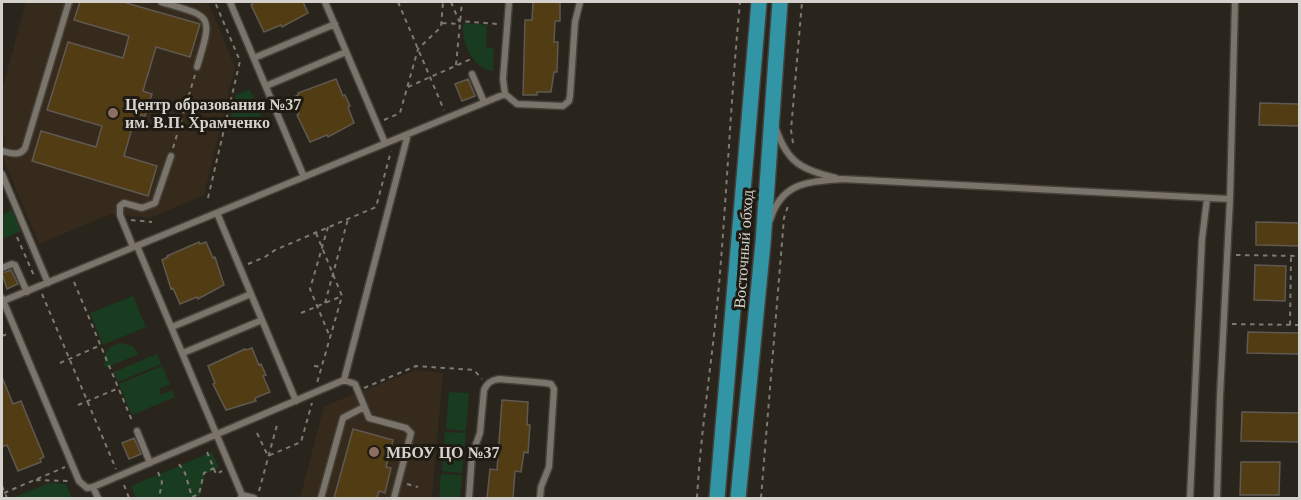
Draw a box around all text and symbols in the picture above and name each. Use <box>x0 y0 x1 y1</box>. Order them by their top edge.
place label: Центр образования №37 им. В.П. Храмченко <box>125 96 301 132</box>
marker: Центр образования №37 им. В.П. Храмченко <box>106 106 120 120</box>
street label: Восточный обход <box>731 189 757 309</box>
place label: МБОУ ЦО №37 <box>386 444 500 462</box>
marker: МБОУ ЦО №37 <box>367 445 381 459</box>

